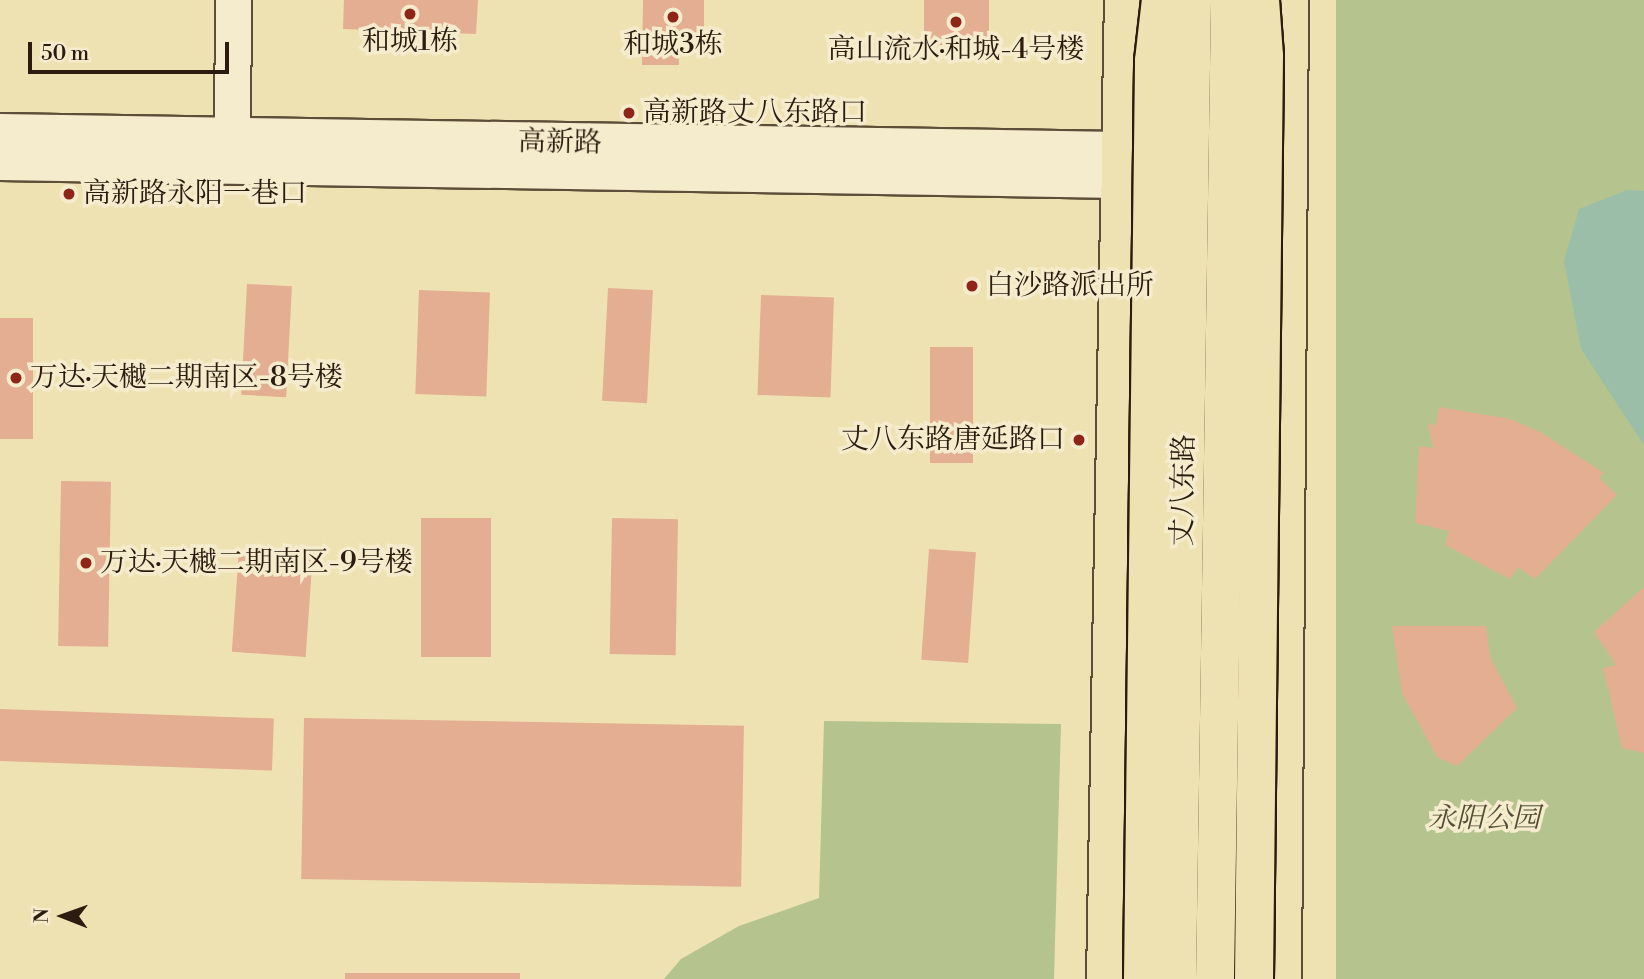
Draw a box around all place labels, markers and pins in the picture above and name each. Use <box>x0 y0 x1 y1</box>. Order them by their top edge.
marker: 和城1栋 <box>402 6 418 22</box>
marker: 和城3栋 <box>665 9 681 25</box>
marker: 高山流水·和城-4号楼 <box>948 14 964 30</box>
place label: 和城1栋 <box>362 25 458 59</box>
place label: 和城3栋 <box>623 28 723 62</box>
place label: 高山流水·和城-4号楼 <box>828 33 1084 67</box>
place label: 高新路丈八东路口 <box>643 96 867 130</box>
marker: 高新路丈八东路口 <box>621 105 637 121</box>
place label: 高新路永阳一巷口 <box>83 177 307 211</box>
marker: 高新路永阳一巷口 <box>61 186 77 202</box>
place label: 白沙路派出所 <box>986 269 1154 303</box>
marker: 白沙路派出所 <box>964 278 980 294</box>
place label: 万达·天樾二期南区-8号楼 <box>30 361 343 395</box>
marker: 万达·天樾二期南区-8号楼 <box>8 370 24 386</box>
place label: 丈八东路唐延路口 <box>841 423 1065 457</box>
marker: 丈八东路唐延路口 <box>1071 432 1087 448</box>
place label: 万达·天樾二期南区-9号楼 <box>100 546 413 580</box>
marker: 万达·天樾二期南区-9号楼 <box>78 555 94 571</box>

